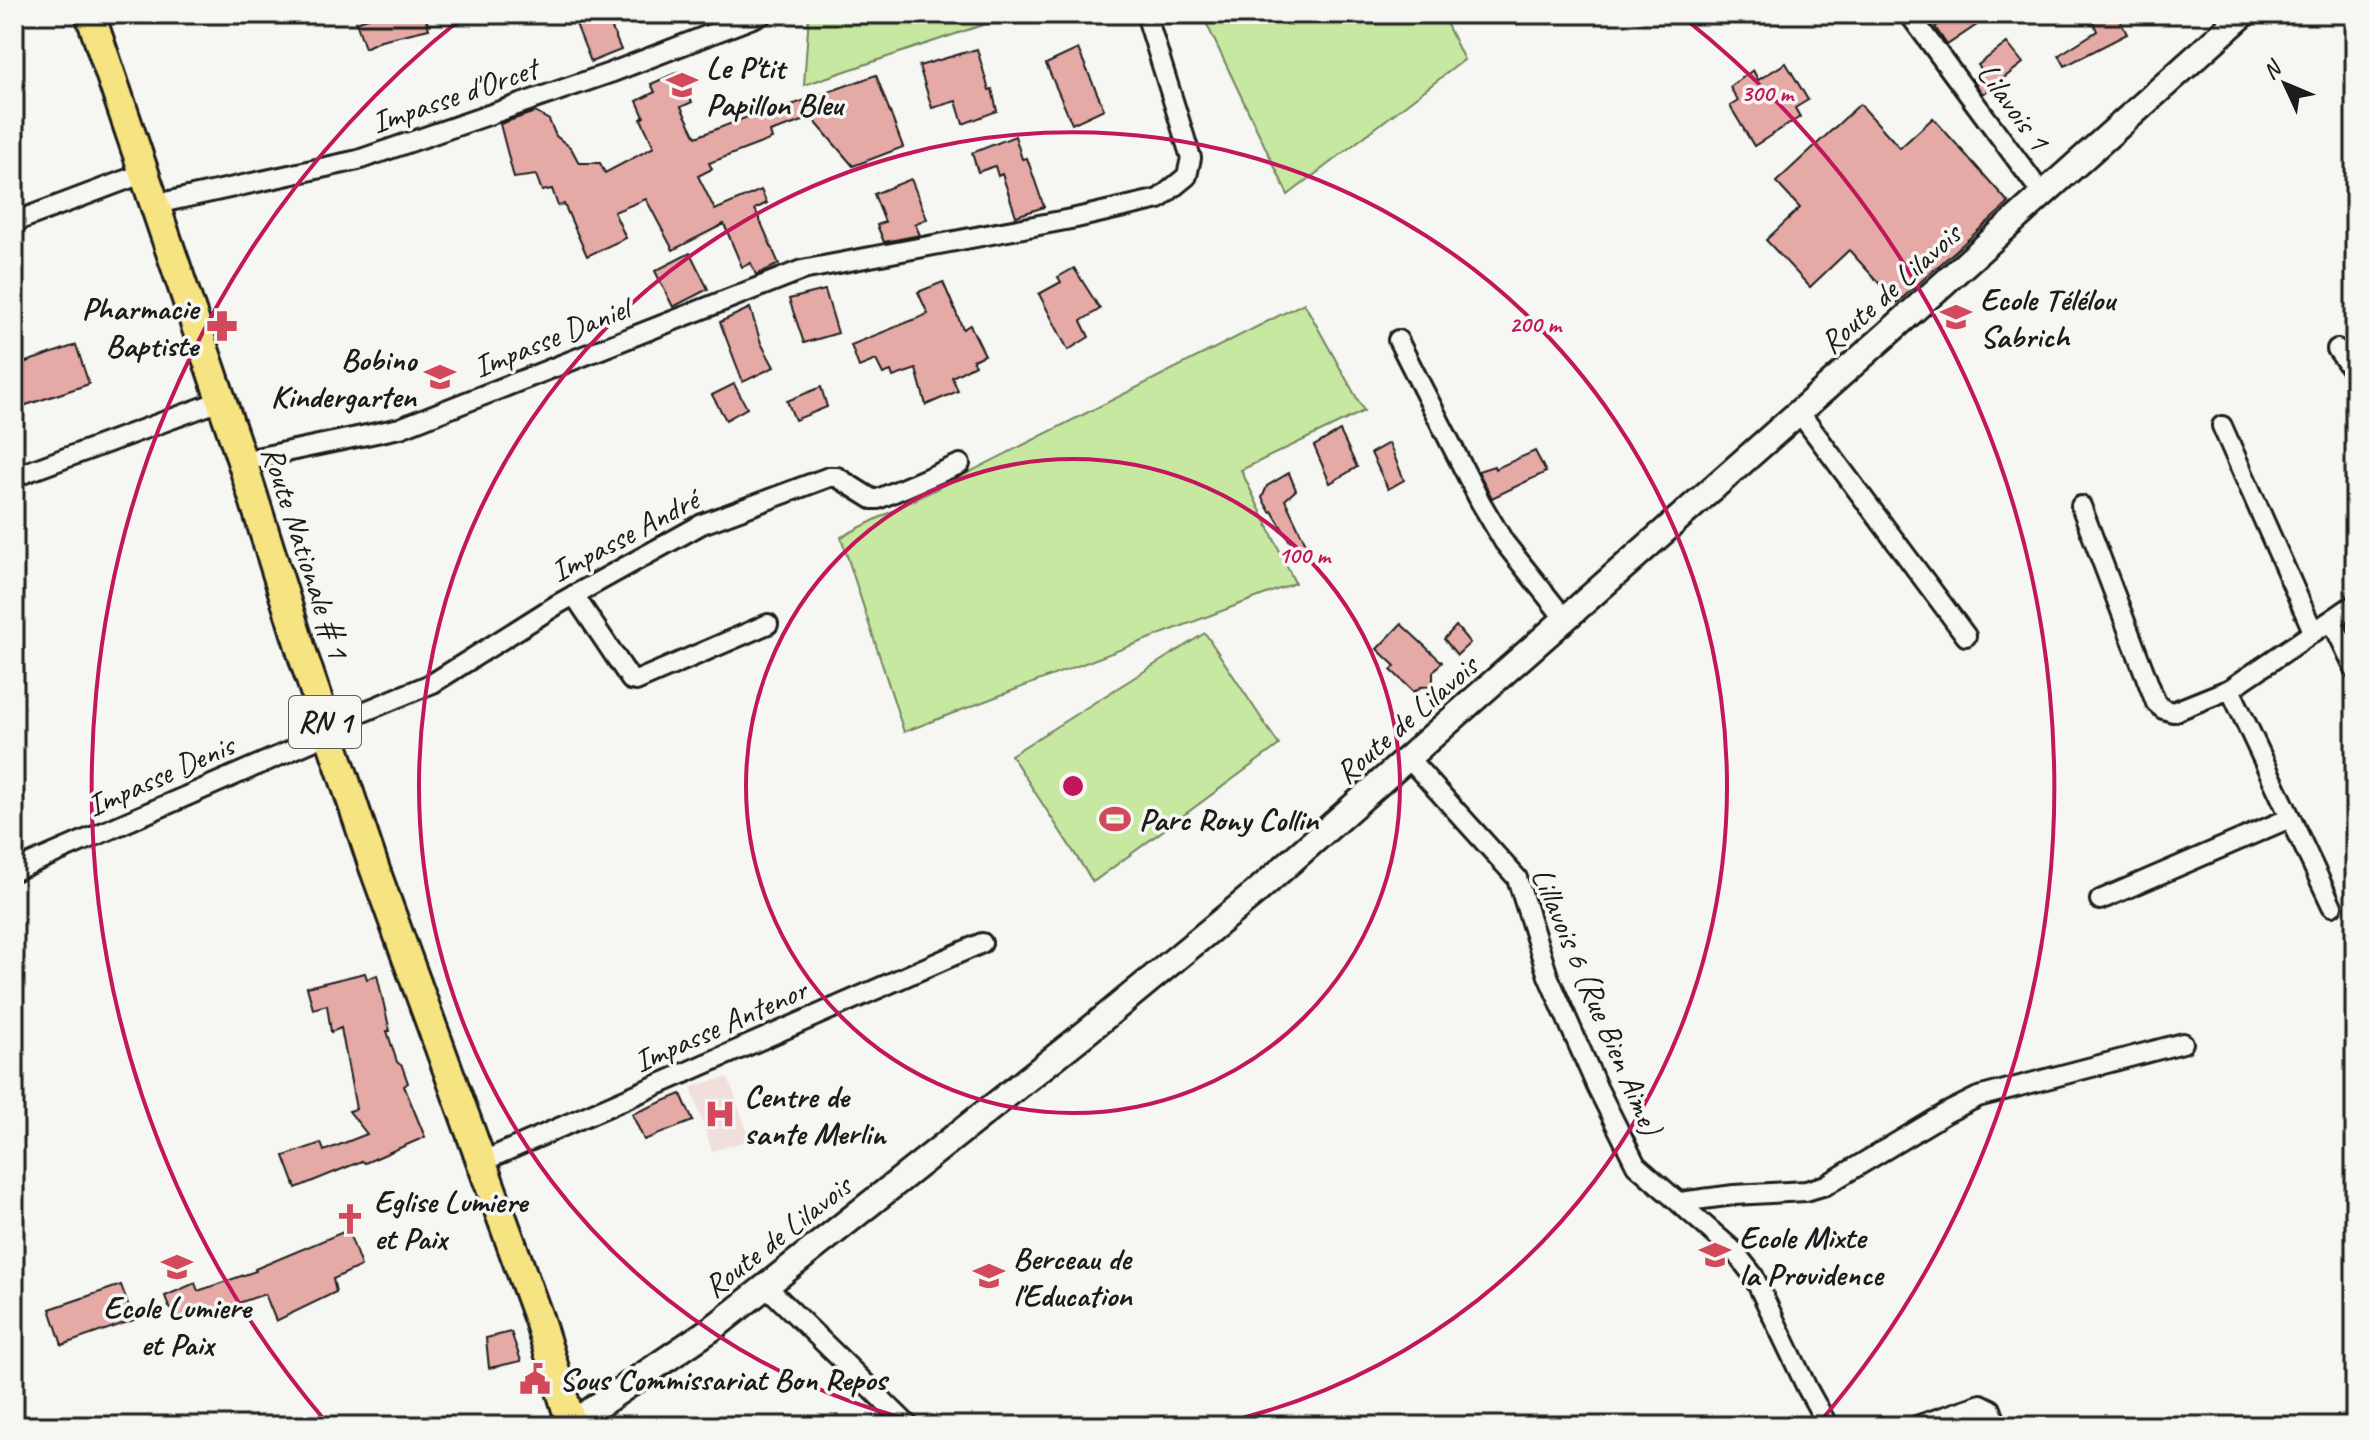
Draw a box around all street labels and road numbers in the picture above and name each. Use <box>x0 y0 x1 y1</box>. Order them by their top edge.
street label: Impasse d'Orcet <box>366 47 547 143</box>
street label: Lilavois 1 <box>1968 54 2060 160</box>
street label: Route de Lilavois <box>1811 213 1971 363</box>
street label: Impasse Daniel <box>467 286 640 387</box>
street label: Route Nationale # 1 <box>252 441 360 665</box>
street label: Impasse André <box>543 477 709 592</box>
street label: Route de Lilavois <box>1326 645 1488 793</box>
road number: RN 1 <box>289 696 361 748</box>
street label: Impasse Denis <box>80 724 243 826</box>
street label: Lillavois 6 (Rue Bien Aime) <box>1522 861 1672 1142</box>
street label: Impasse Antenor <box>627 968 816 1082</box>
street label: Route de Lilavois <box>695 1165 861 1307</box>

